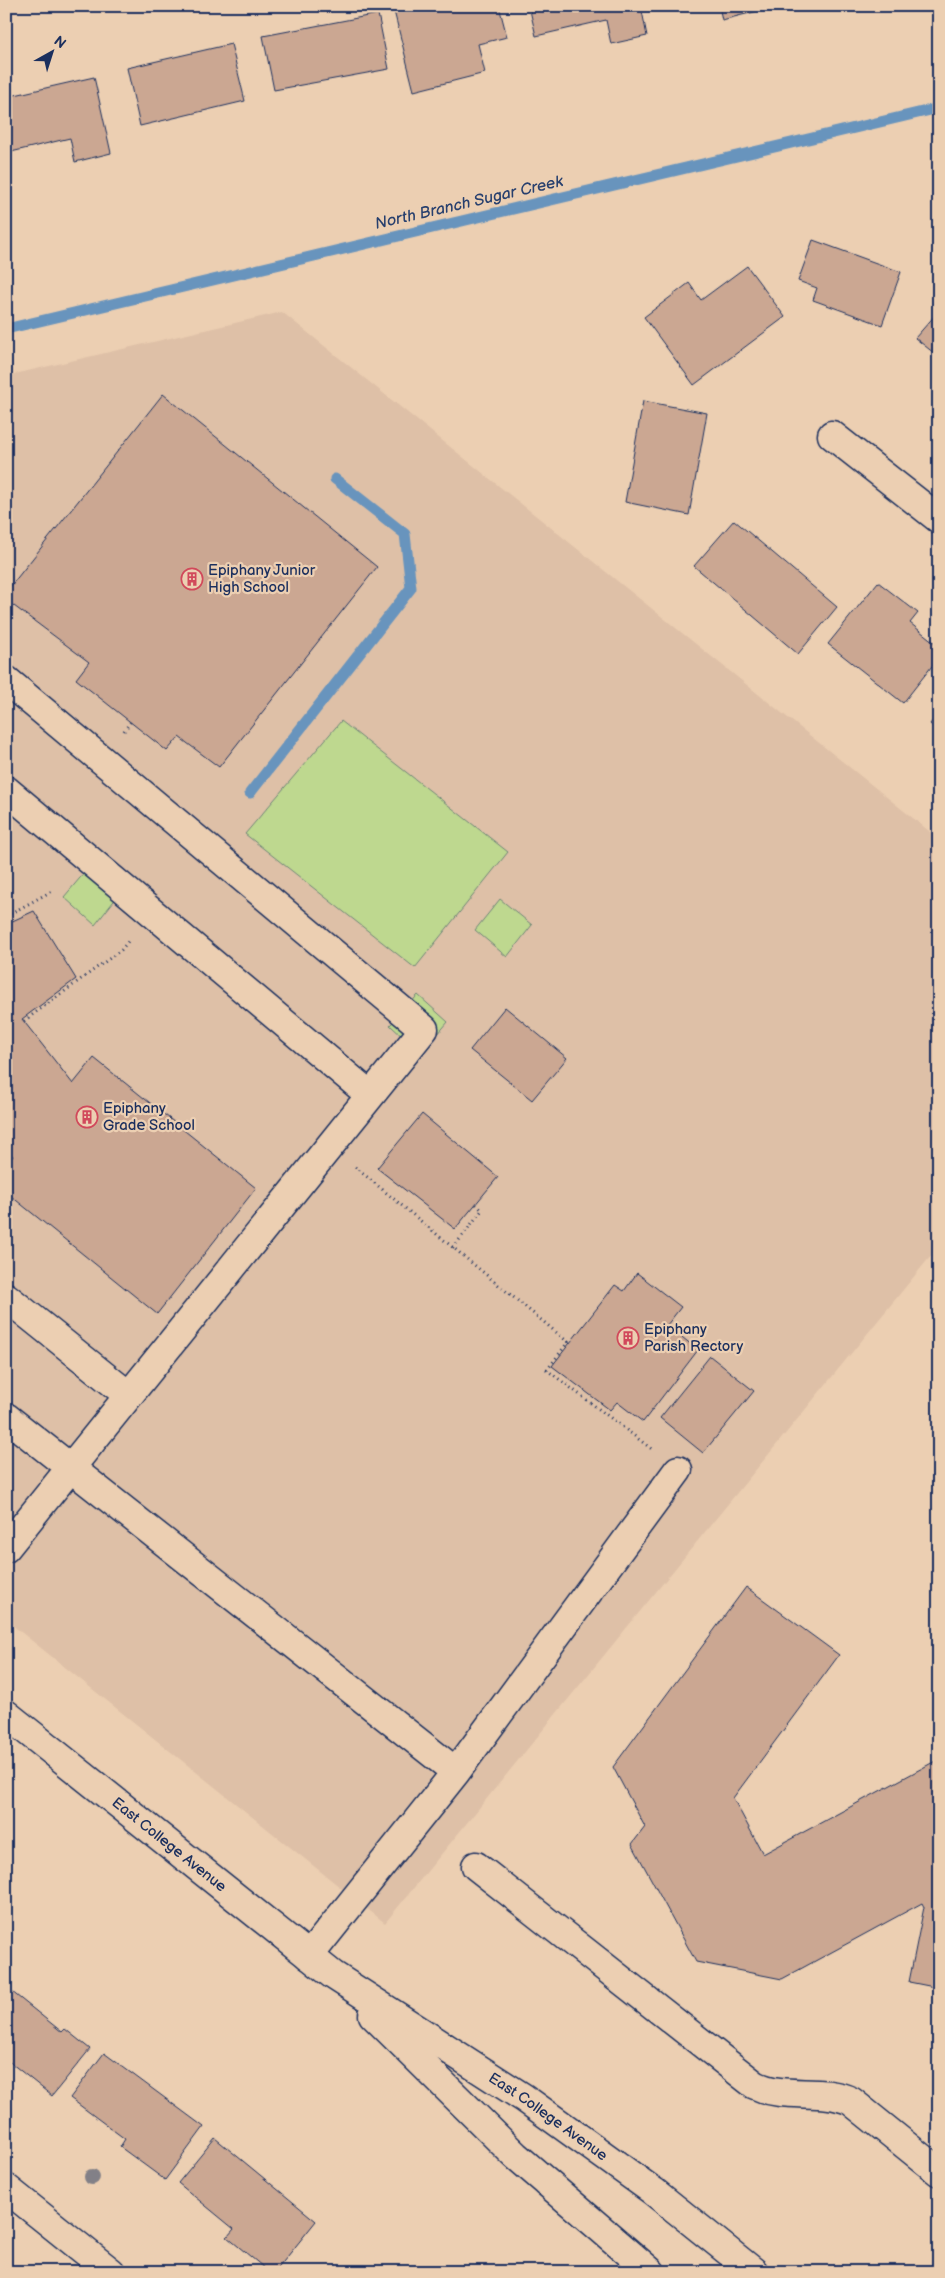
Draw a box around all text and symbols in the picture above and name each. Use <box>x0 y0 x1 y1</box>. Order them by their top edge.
north arrow <box>28 28 78 78</box>
text: N <box>50 32 69 52</box>
water label: North Branch Sugar Creek <box>373 172 566 234</box>
place label: Epiphany Junior High School <box>208 561 316 597</box>
building icon: Epiphany Junior High School <box>180 567 204 591</box>
place label: Epiphany Grade School <box>103 1099 195 1135</box>
building icon: Epiphany Grade School <box>75 1105 99 1129</box>
place label: Epiphany Parish Rectory <box>644 1320 743 1356</box>
building icon: Epiphany Parish Rectory <box>616 1326 640 1350</box>
street label: East College Avenue <box>108 1793 231 1896</box>
street label: East College Avenue <box>485 2068 612 2165</box>

